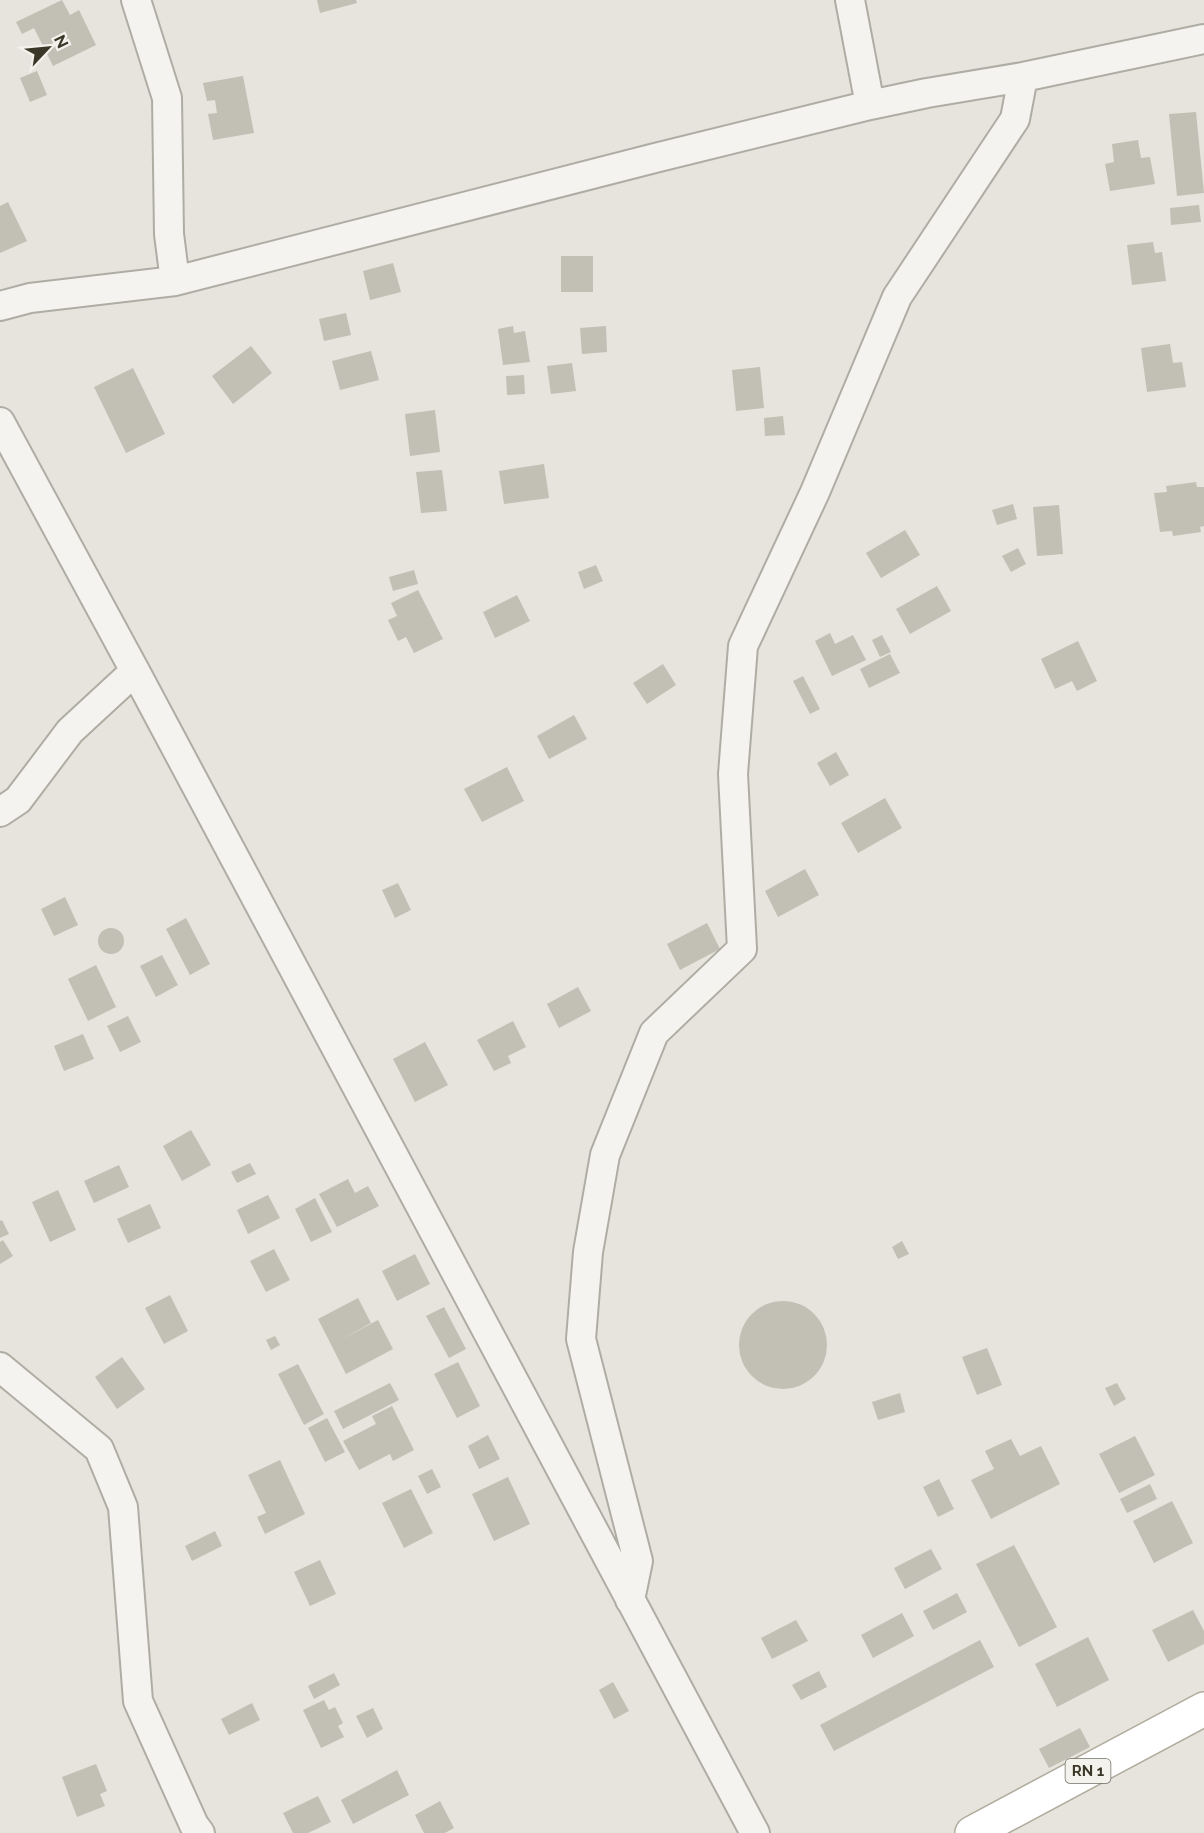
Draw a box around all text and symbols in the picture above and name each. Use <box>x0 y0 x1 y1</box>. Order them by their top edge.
north arrow <box>18 18 78 78</box>
text: N <box>50 32 72 51</box>
road number: RN 1 <box>1066 1759 1110 1783</box>

